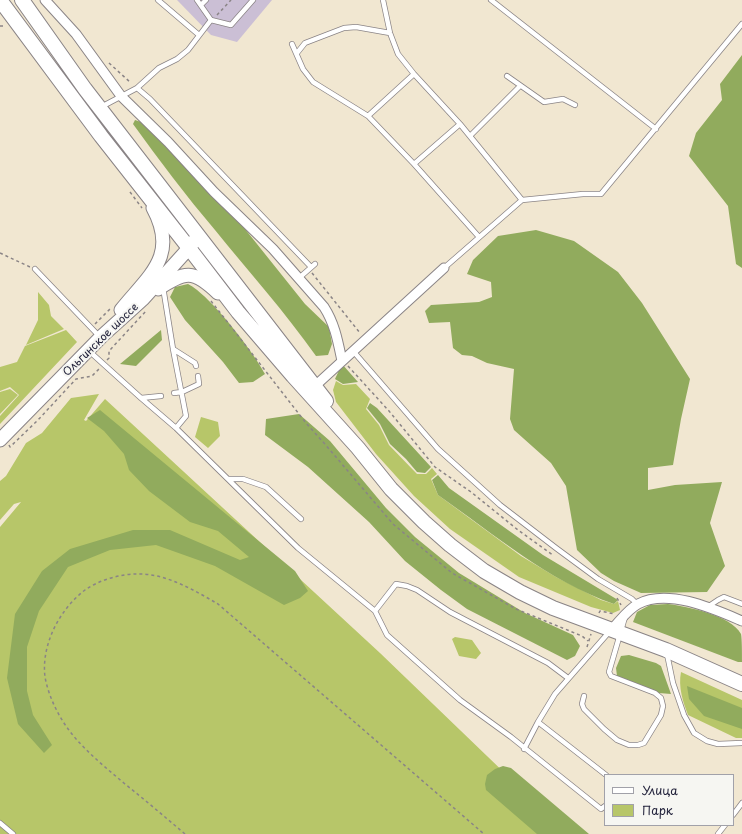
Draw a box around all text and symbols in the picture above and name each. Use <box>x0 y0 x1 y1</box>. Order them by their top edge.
street label: Ольгинское шоссе <box>61 301 141 379</box>
legend <box>604 774 734 826</box>
text: Улица <box>642 781 678 799</box>
text: Парк <box>642 801 673 819</box>

